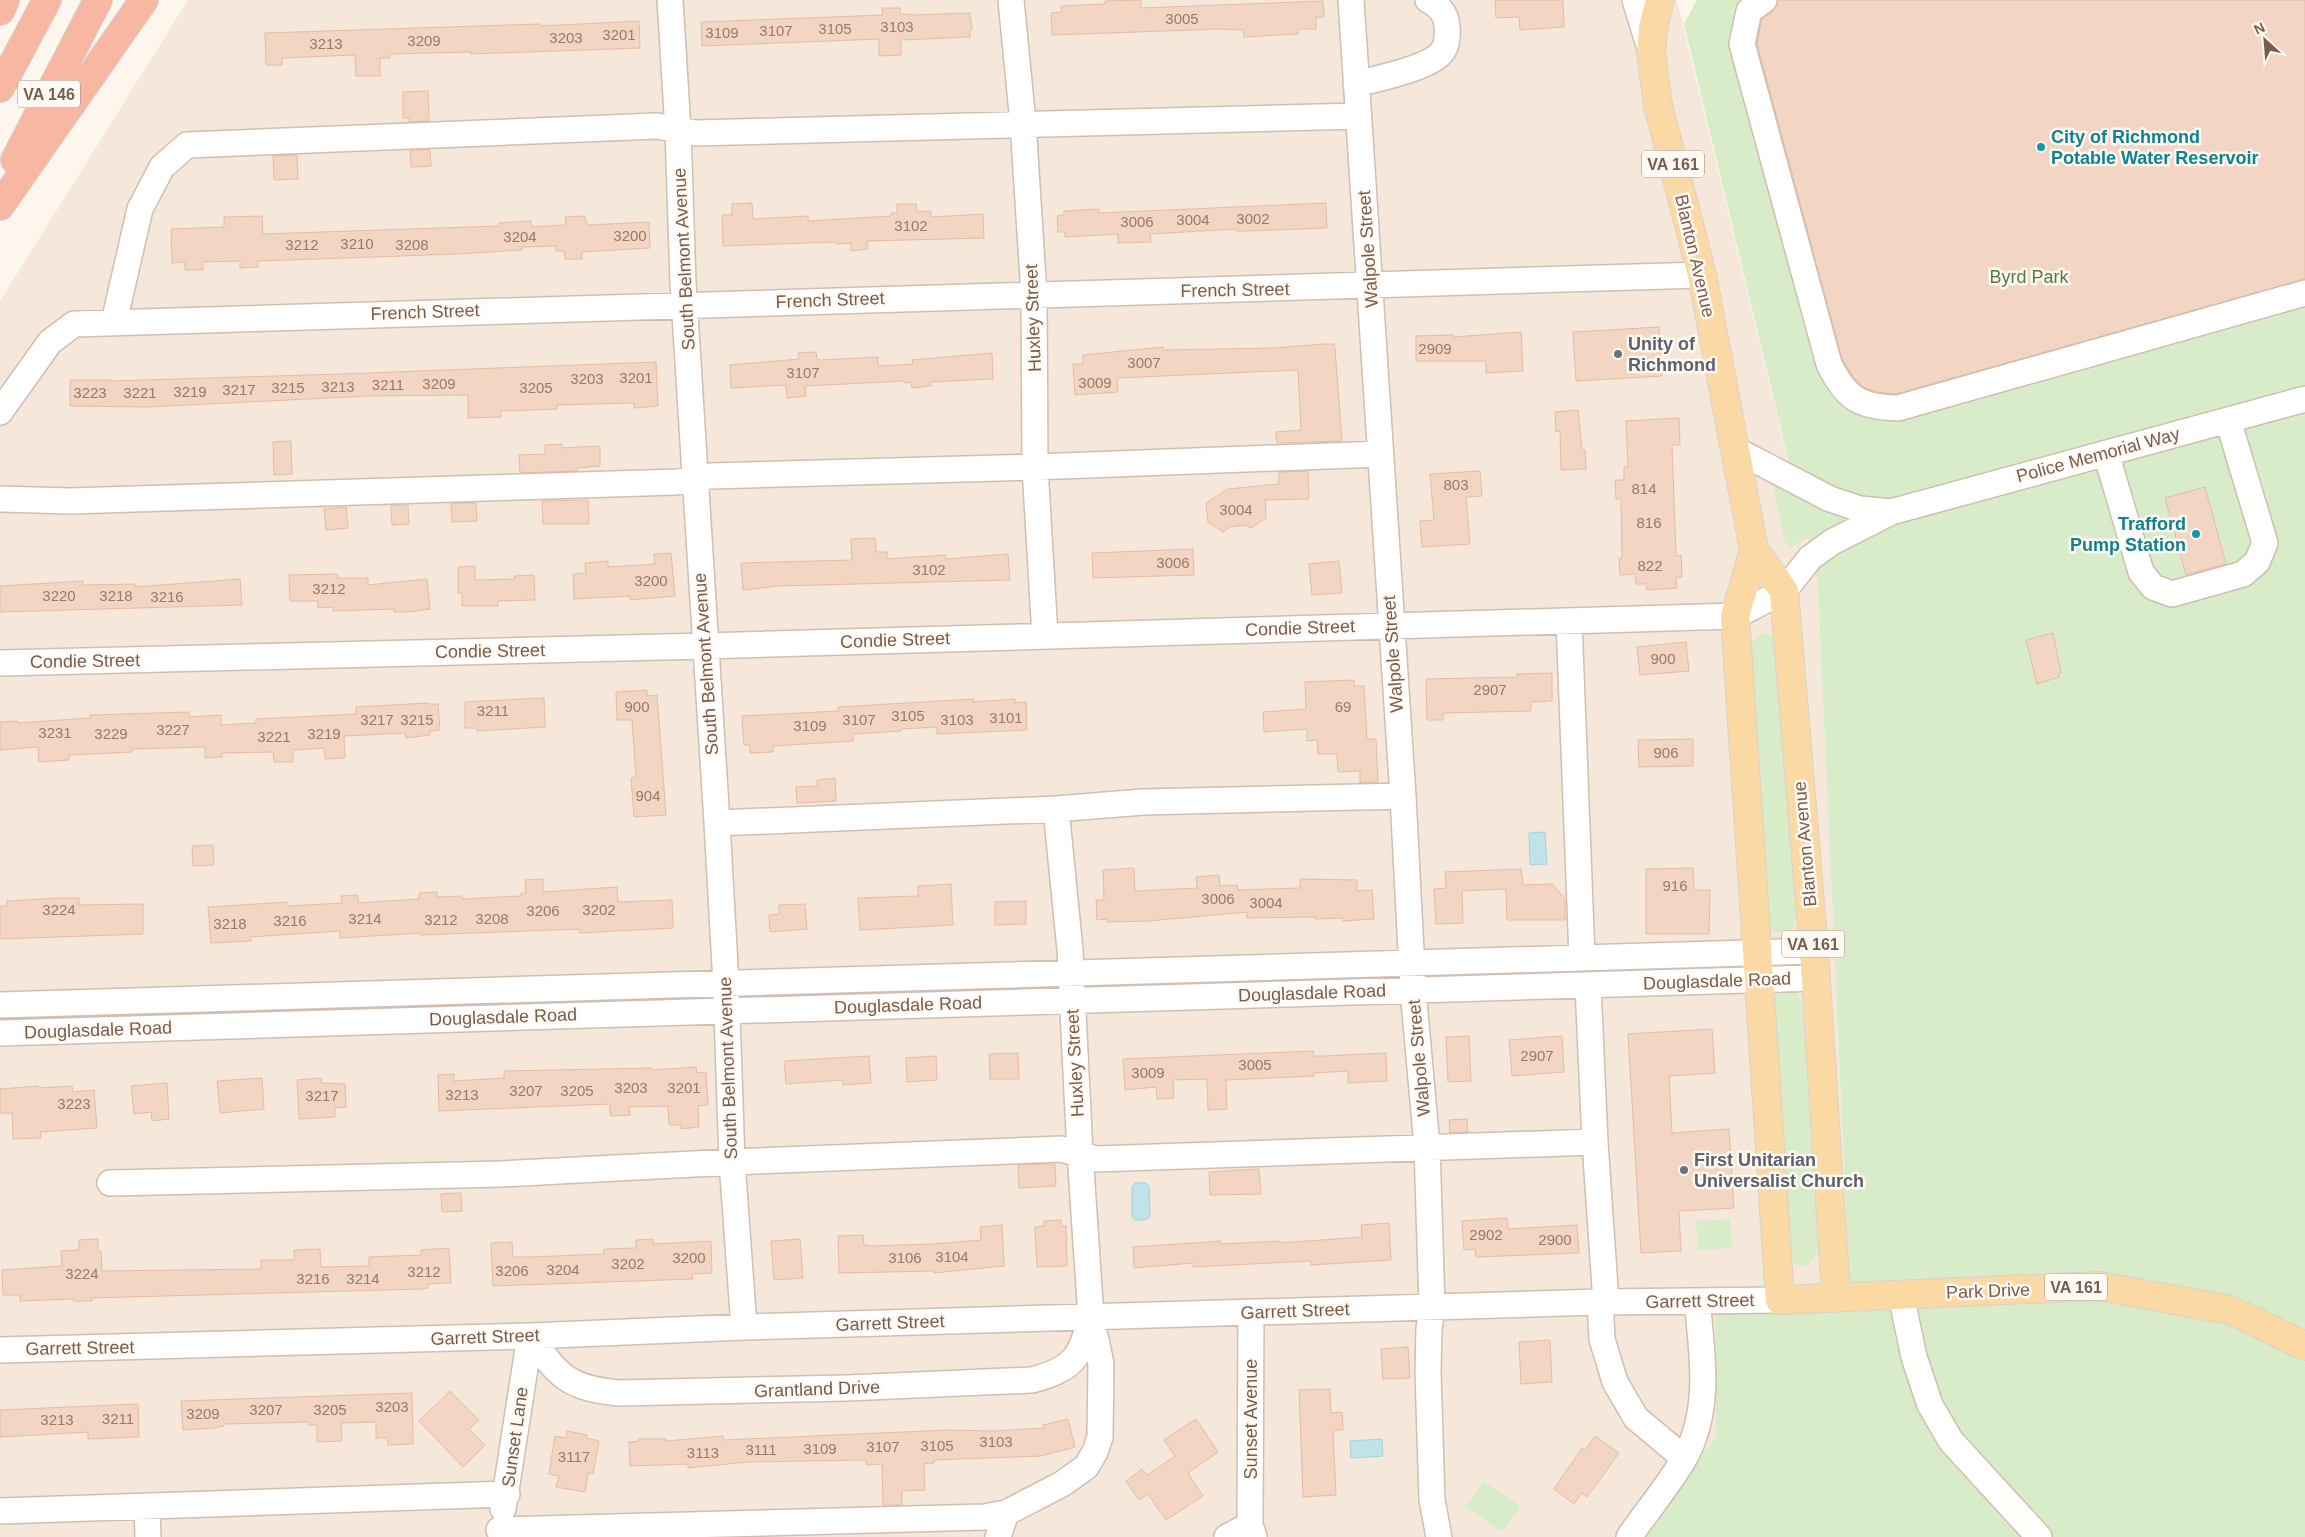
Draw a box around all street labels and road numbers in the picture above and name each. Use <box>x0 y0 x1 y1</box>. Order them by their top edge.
road number: VA 146 <box>18 80 80 108</box>
road number: VA 161 <box>1642 150 1704 178</box>
street label: South Belmont Avenue <box>669 167 699 351</box>
street label: Walpole Street <box>1354 190 1382 308</box>
street label: Blanton Avenue <box>1671 192 1719 320</box>
street label: Huxley Street <box>1021 264 1045 372</box>
street label: French Street <box>1180 279 1290 301</box>
street label: French Street <box>775 288 885 312</box>
street label: French Street <box>370 300 480 324</box>
street label: Police Memorial Way <box>2014 424 2182 486</box>
street label: South Belmont Avenue <box>690 572 722 756</box>
street label: Walpole Street <box>1379 595 1407 713</box>
street label: Condie Street <box>1245 616 1355 640</box>
street label: Condie Street <box>840 628 950 652</box>
street label: Condie Street <box>435 640 545 662</box>
street label: Condie Street <box>30 650 140 672</box>
street label: Blanton Avenue <box>1790 780 1820 908</box>
road number: VA 161 <box>1782 931 1844 958</box>
street label: Douglasdale Road <box>1643 968 1791 994</box>
street label: South Belmont Avenue <box>715 976 741 1160</box>
street label: Douglasdale Road <box>1238 980 1386 1006</box>
street label: Douglasdale Road <box>834 992 982 1018</box>
street label: Walpole Street <box>1404 999 1434 1117</box>
street label: Douglasdale Road <box>429 1004 577 1030</box>
street label: Huxley Street <box>1062 1009 1088 1117</box>
street label: Douglasdale Road <box>24 1017 172 1043</box>
road number: VA 161 <box>2045 1274 2107 1300</box>
street label: Park Drive <box>1946 1280 2030 1302</box>
street label: Garrett Street <box>1645 1290 1755 1312</box>
street label: Garrett Street <box>1240 1299 1350 1323</box>
street label: Garrett Street <box>835 1311 945 1335</box>
street label: Garrett Street <box>430 1325 540 1349</box>
street label: Garrett Street <box>25 1337 135 1359</box>
street label: Sunset Avenue <box>1241 1359 1261 1479</box>
street label: Grantland Drive <box>754 1377 880 1401</box>
street label: Sunset Lane <box>498 1386 532 1488</box>

